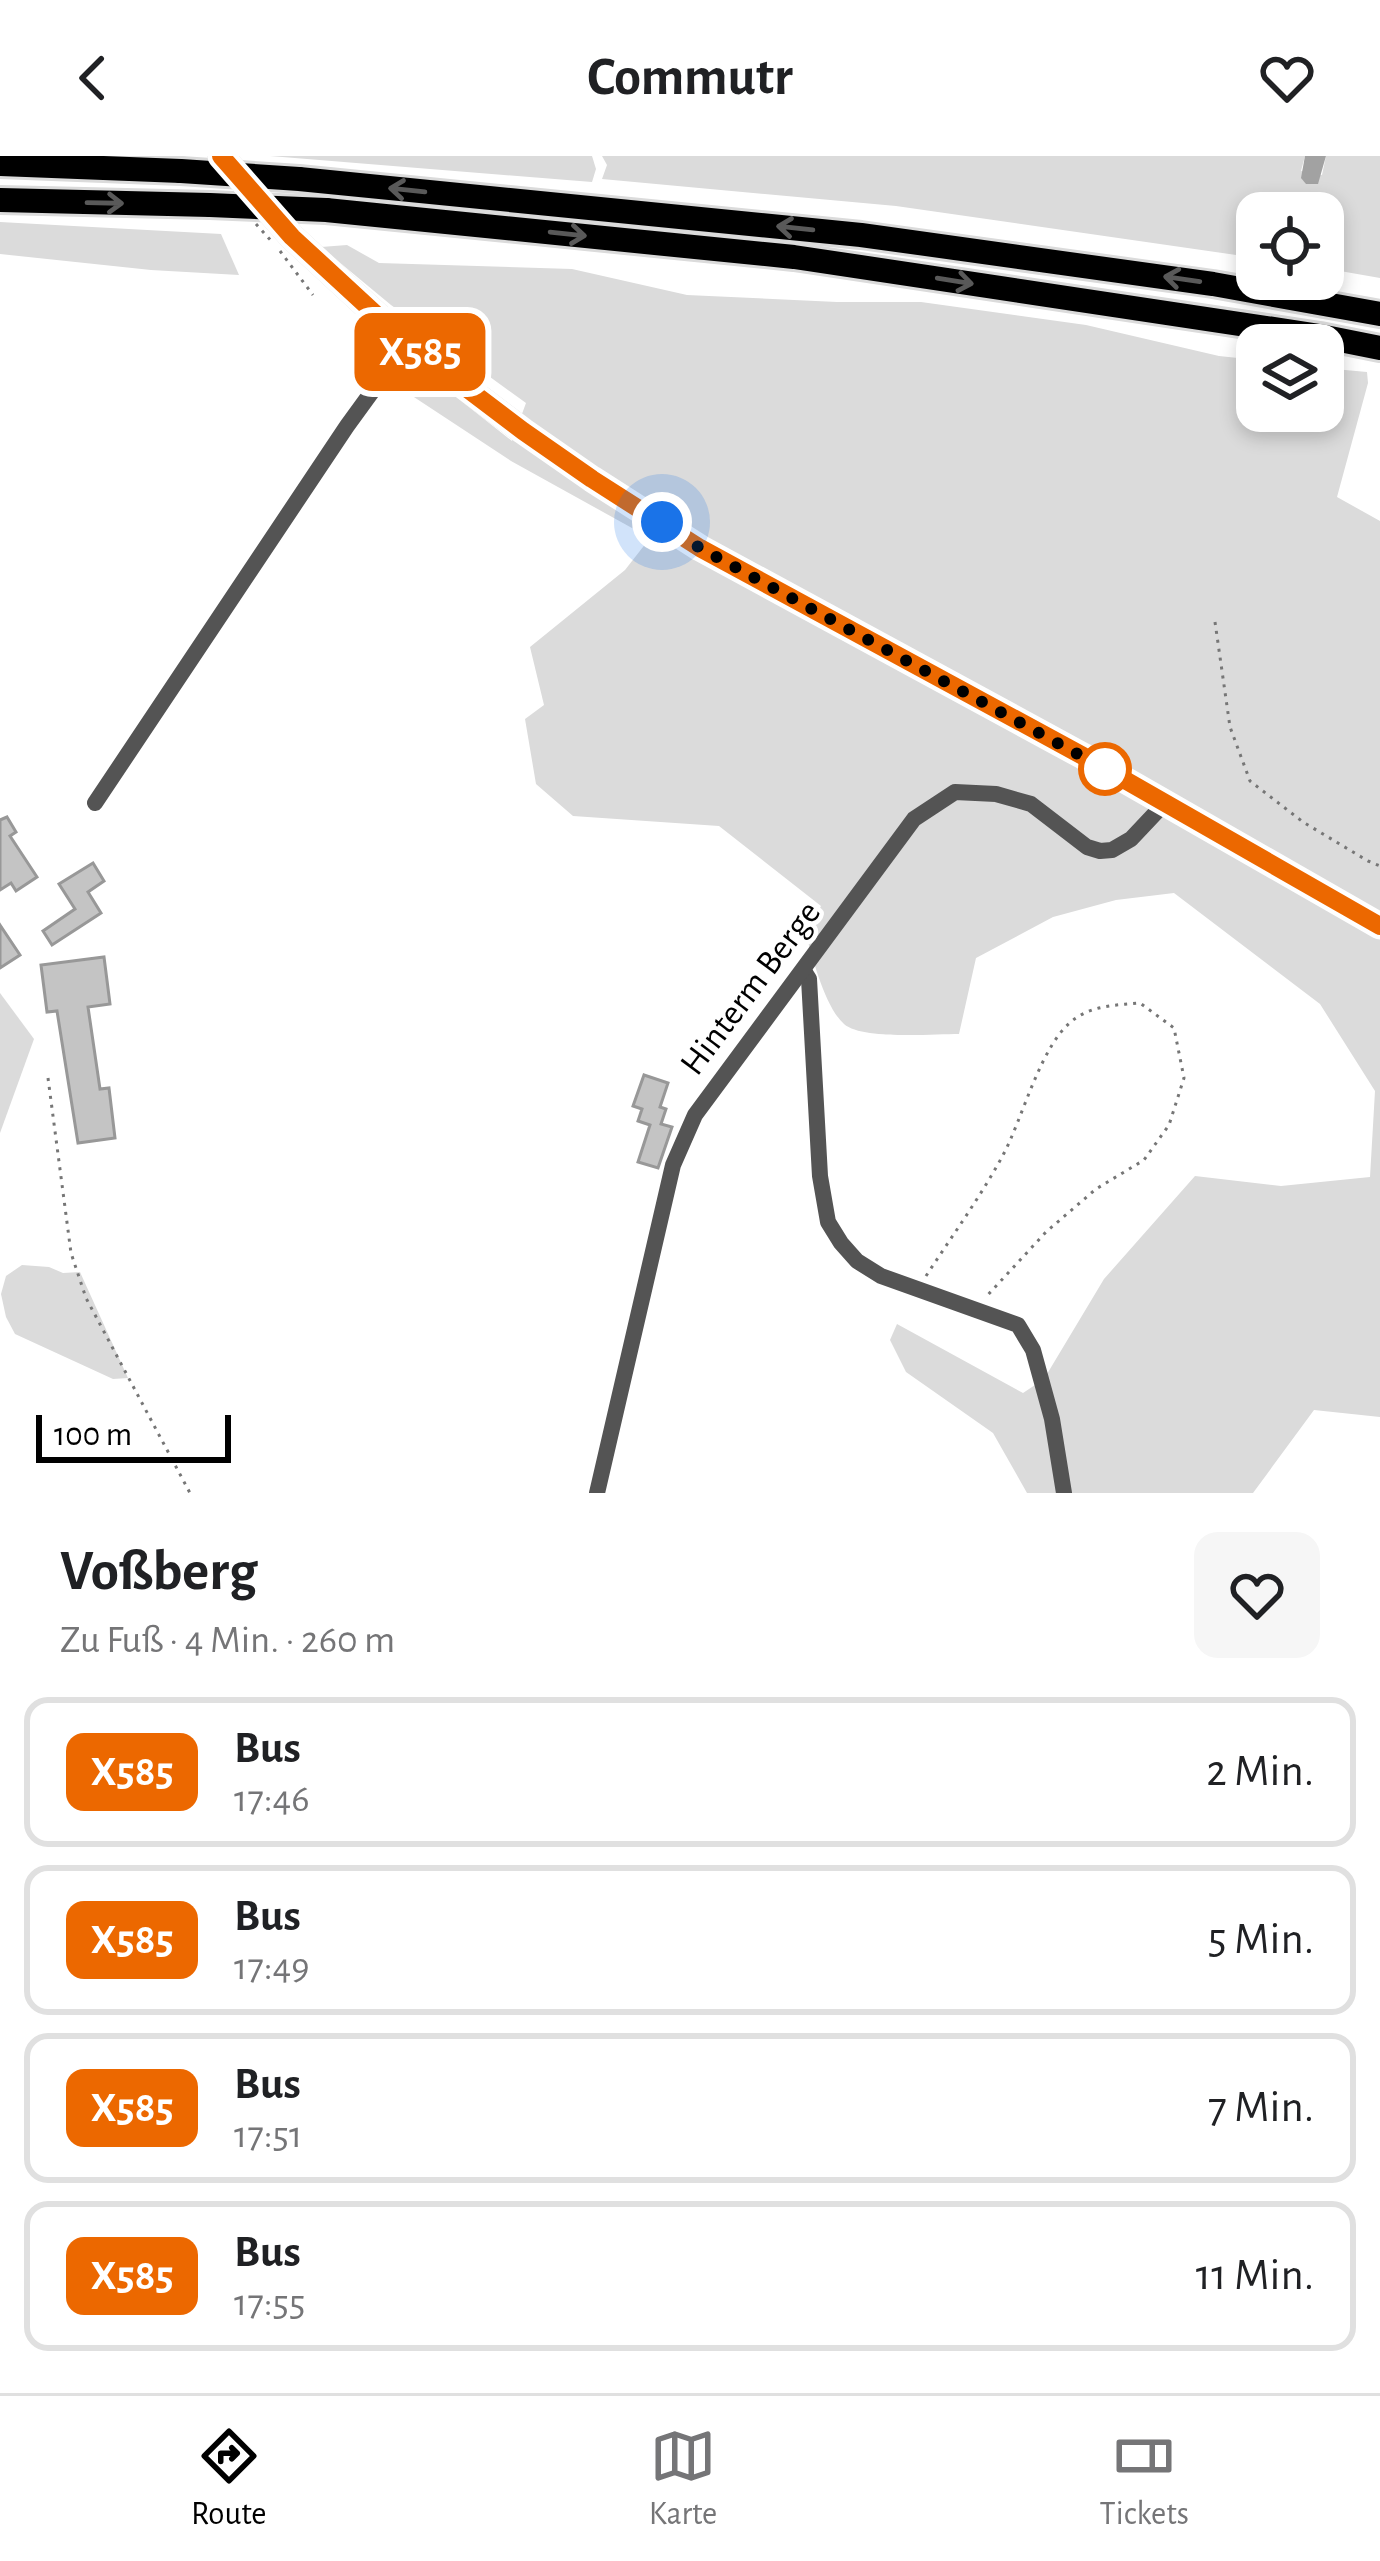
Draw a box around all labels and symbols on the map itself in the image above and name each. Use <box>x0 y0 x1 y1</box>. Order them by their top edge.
one-way arrow <box>388 178 427 201</box>
one-way arrow <box>85 191 124 214</box>
one-way arrow <box>777 216 816 239</box>
one-way arrow <box>548 223 587 246</box>
one-way arrow <box>1163 267 1202 290</box>
one-way arrow <box>935 270 974 293</box>
line badge: X585 <box>336 313 504 391</box>
your location <box>632 492 692 552</box>
unlabelled marker <box>1080 744 1130 794</box>
street label: Hinterm Berge <box>674 895 827 1082</box>
scale bar <box>36 1409 231 1462</box>

